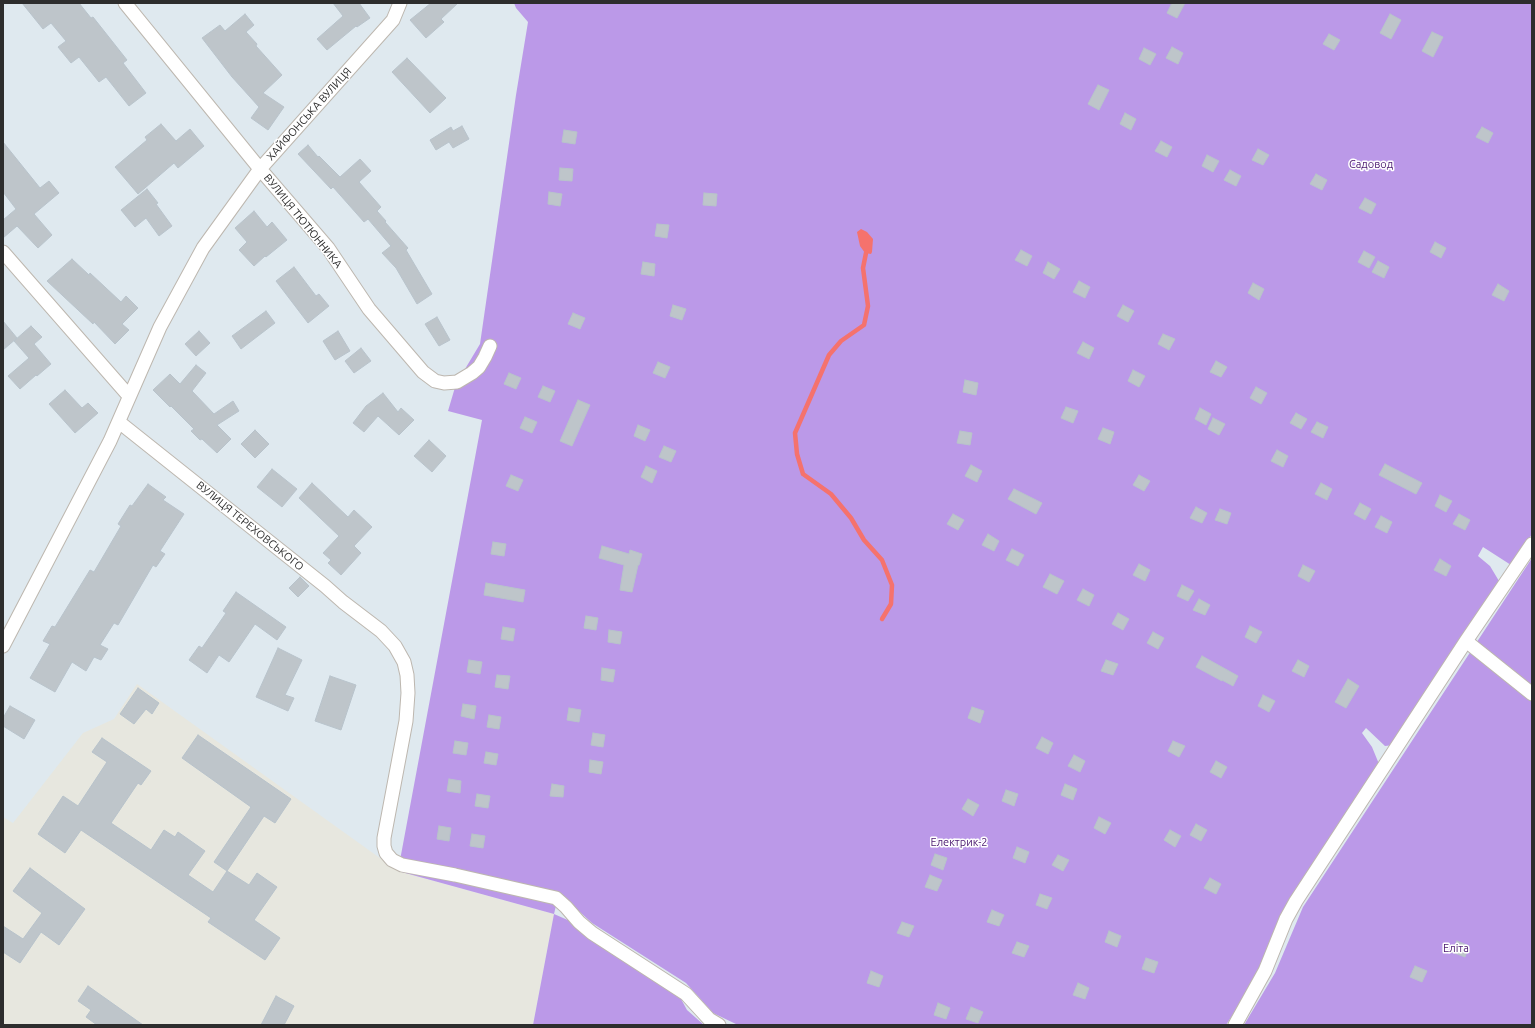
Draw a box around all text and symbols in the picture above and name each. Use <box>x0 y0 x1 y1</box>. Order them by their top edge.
street label: ХАЙФОНСЬКА ВУЛИЦЯ <box>264 65 354 163</box>
park label: Садовод <box>1349 157 1393 171</box>
street label: ВУЛИЦЯ ТЮТЮННИКА <box>261 171 345 271</box>
street label: ВУЛИЦЯ ТЕРЕХОВСЬКОГО <box>194 479 306 573</box>
park label: Електрик-2 <box>930 835 988 849</box>
park label: Еліта <box>1443 941 1469 955</box>

